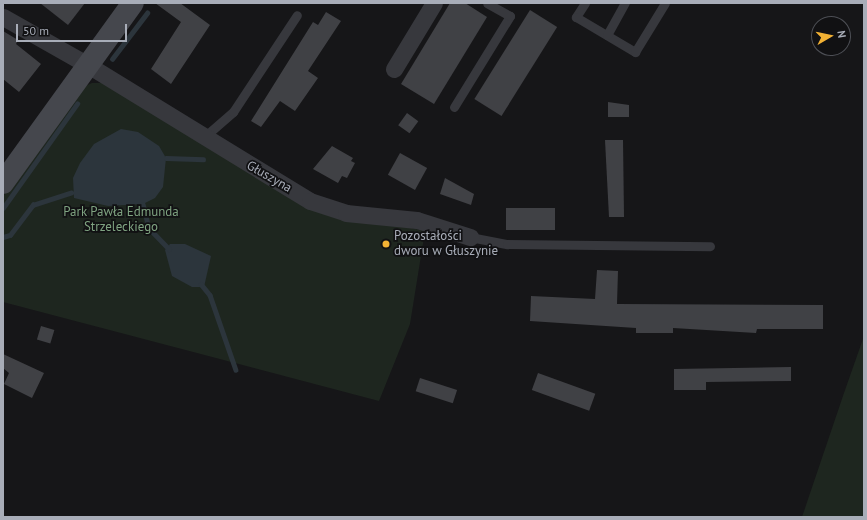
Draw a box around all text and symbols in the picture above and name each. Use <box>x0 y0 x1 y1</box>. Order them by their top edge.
scale bar <box>18 16 129 42</box>
north arrow <box>811 16 851 56</box>
text: 50 m <box>23 23 49 38</box>
text: N <box>834 30 849 39</box>
street label: Głuszyna <box>244 158 294 196</box>
park label: Park Pawła Edmunda Strzeleckiego <box>63 205 179 236</box>
place label: Pozostałości dworu w Głuszynie <box>394 229 498 260</box>
marker: Pozostałości dworu w Głuszynie <box>381 239 391 249</box>

